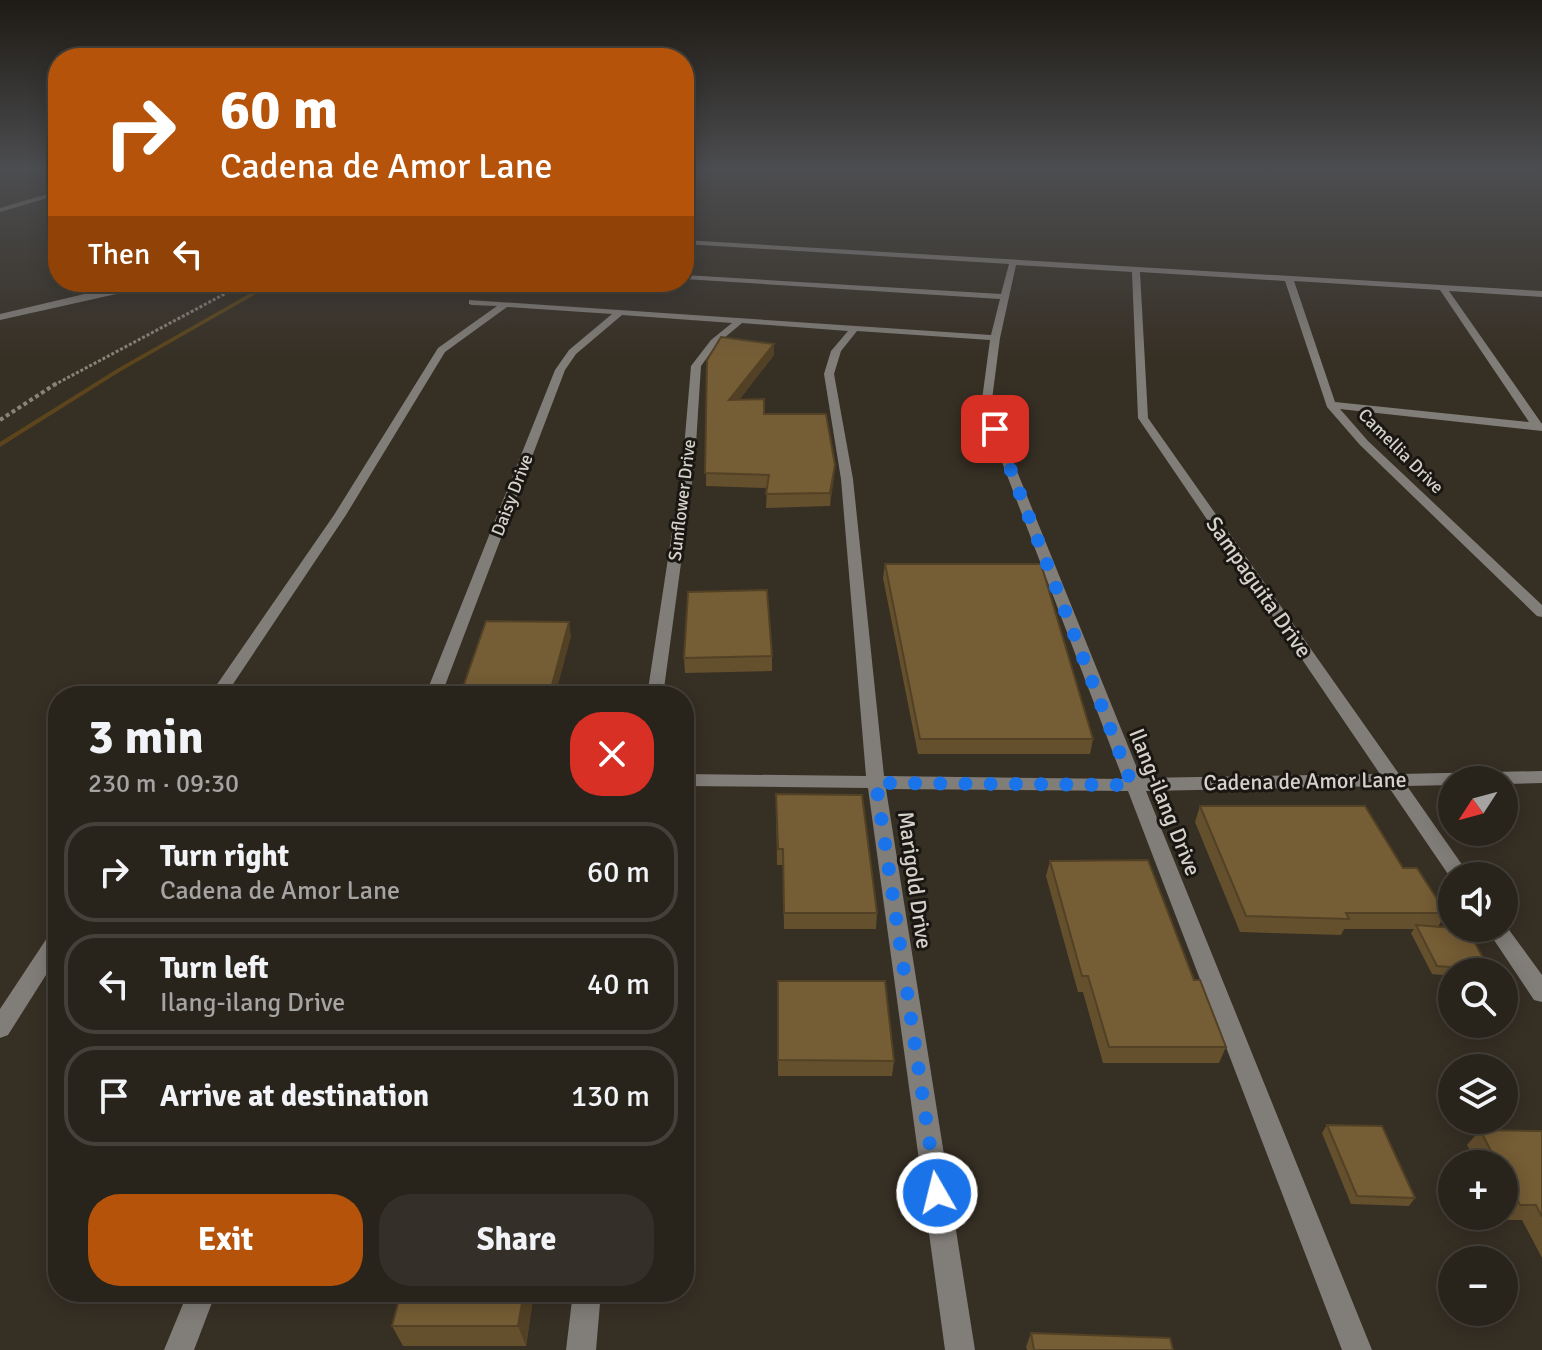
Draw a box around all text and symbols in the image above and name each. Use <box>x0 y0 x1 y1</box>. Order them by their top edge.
text: 60 m <box>220 75 338 144</box>
icon: right <box>88 80 192 184</box>
text: Cadena de Amor Lane <box>220 144 552 189</box>
icon: left <box>166 232 210 276</box>
text: Then <box>88 236 150 273</box>
pin <box>961 395 1029 463</box>
street label: Camellia Drive <box>1354 404 1448 498</box>
icon: arrive <box>973 407 1017 451</box>
street label: Sunflower Drive <box>664 438 700 562</box>
street label: Daisy Drive <box>486 451 538 539</box>
street label: Sampaguita Drive <box>1200 511 1318 663</box>
text: 3 min <box>88 708 204 767</box>
button: close <box>570 712 654 796</box>
street label: Ilang-ilang Drive <box>1123 724 1207 880</box>
street label: Cadena de Amor Lane <box>1203 766 1407 796</box>
north arrow <box>1438 766 1518 846</box>
map controls <box>1438 766 1518 1326</box>
text: 230 m · 09:30 <box>88 768 239 800</box>
street label: Marigold Drive <box>892 810 938 950</box>
text: Turn right <box>160 838 289 875</box>
icon: right <box>92 850 136 894</box>
text: 60 m <box>587 854 650 891</box>
button: sound <box>1438 862 1518 942</box>
text: Cadena de Amor Lane <box>160 875 400 907</box>
text: Turn left <box>160 950 269 987</box>
button: search <box>1438 958 1518 1038</box>
icon: left <box>92 962 136 1006</box>
text: 40 m <box>587 966 650 1003</box>
text: Ilang-ilang Drive <box>160 987 345 1019</box>
button: layers <box>1438 1054 1518 1134</box>
icon: arrive <box>92 1074 136 1118</box>
text: Arrive at destination <box>160 1078 429 1115</box>
text: 130 m <box>571 1078 650 1115</box>
button: + <box>1438 1150 1518 1230</box>
position arrow <box>895 1151 979 1235</box>
button: Exit <box>88 1194 363 1286</box>
button: Share <box>379 1194 654 1286</box>
button: − <box>1438 1246 1518 1326</box>

